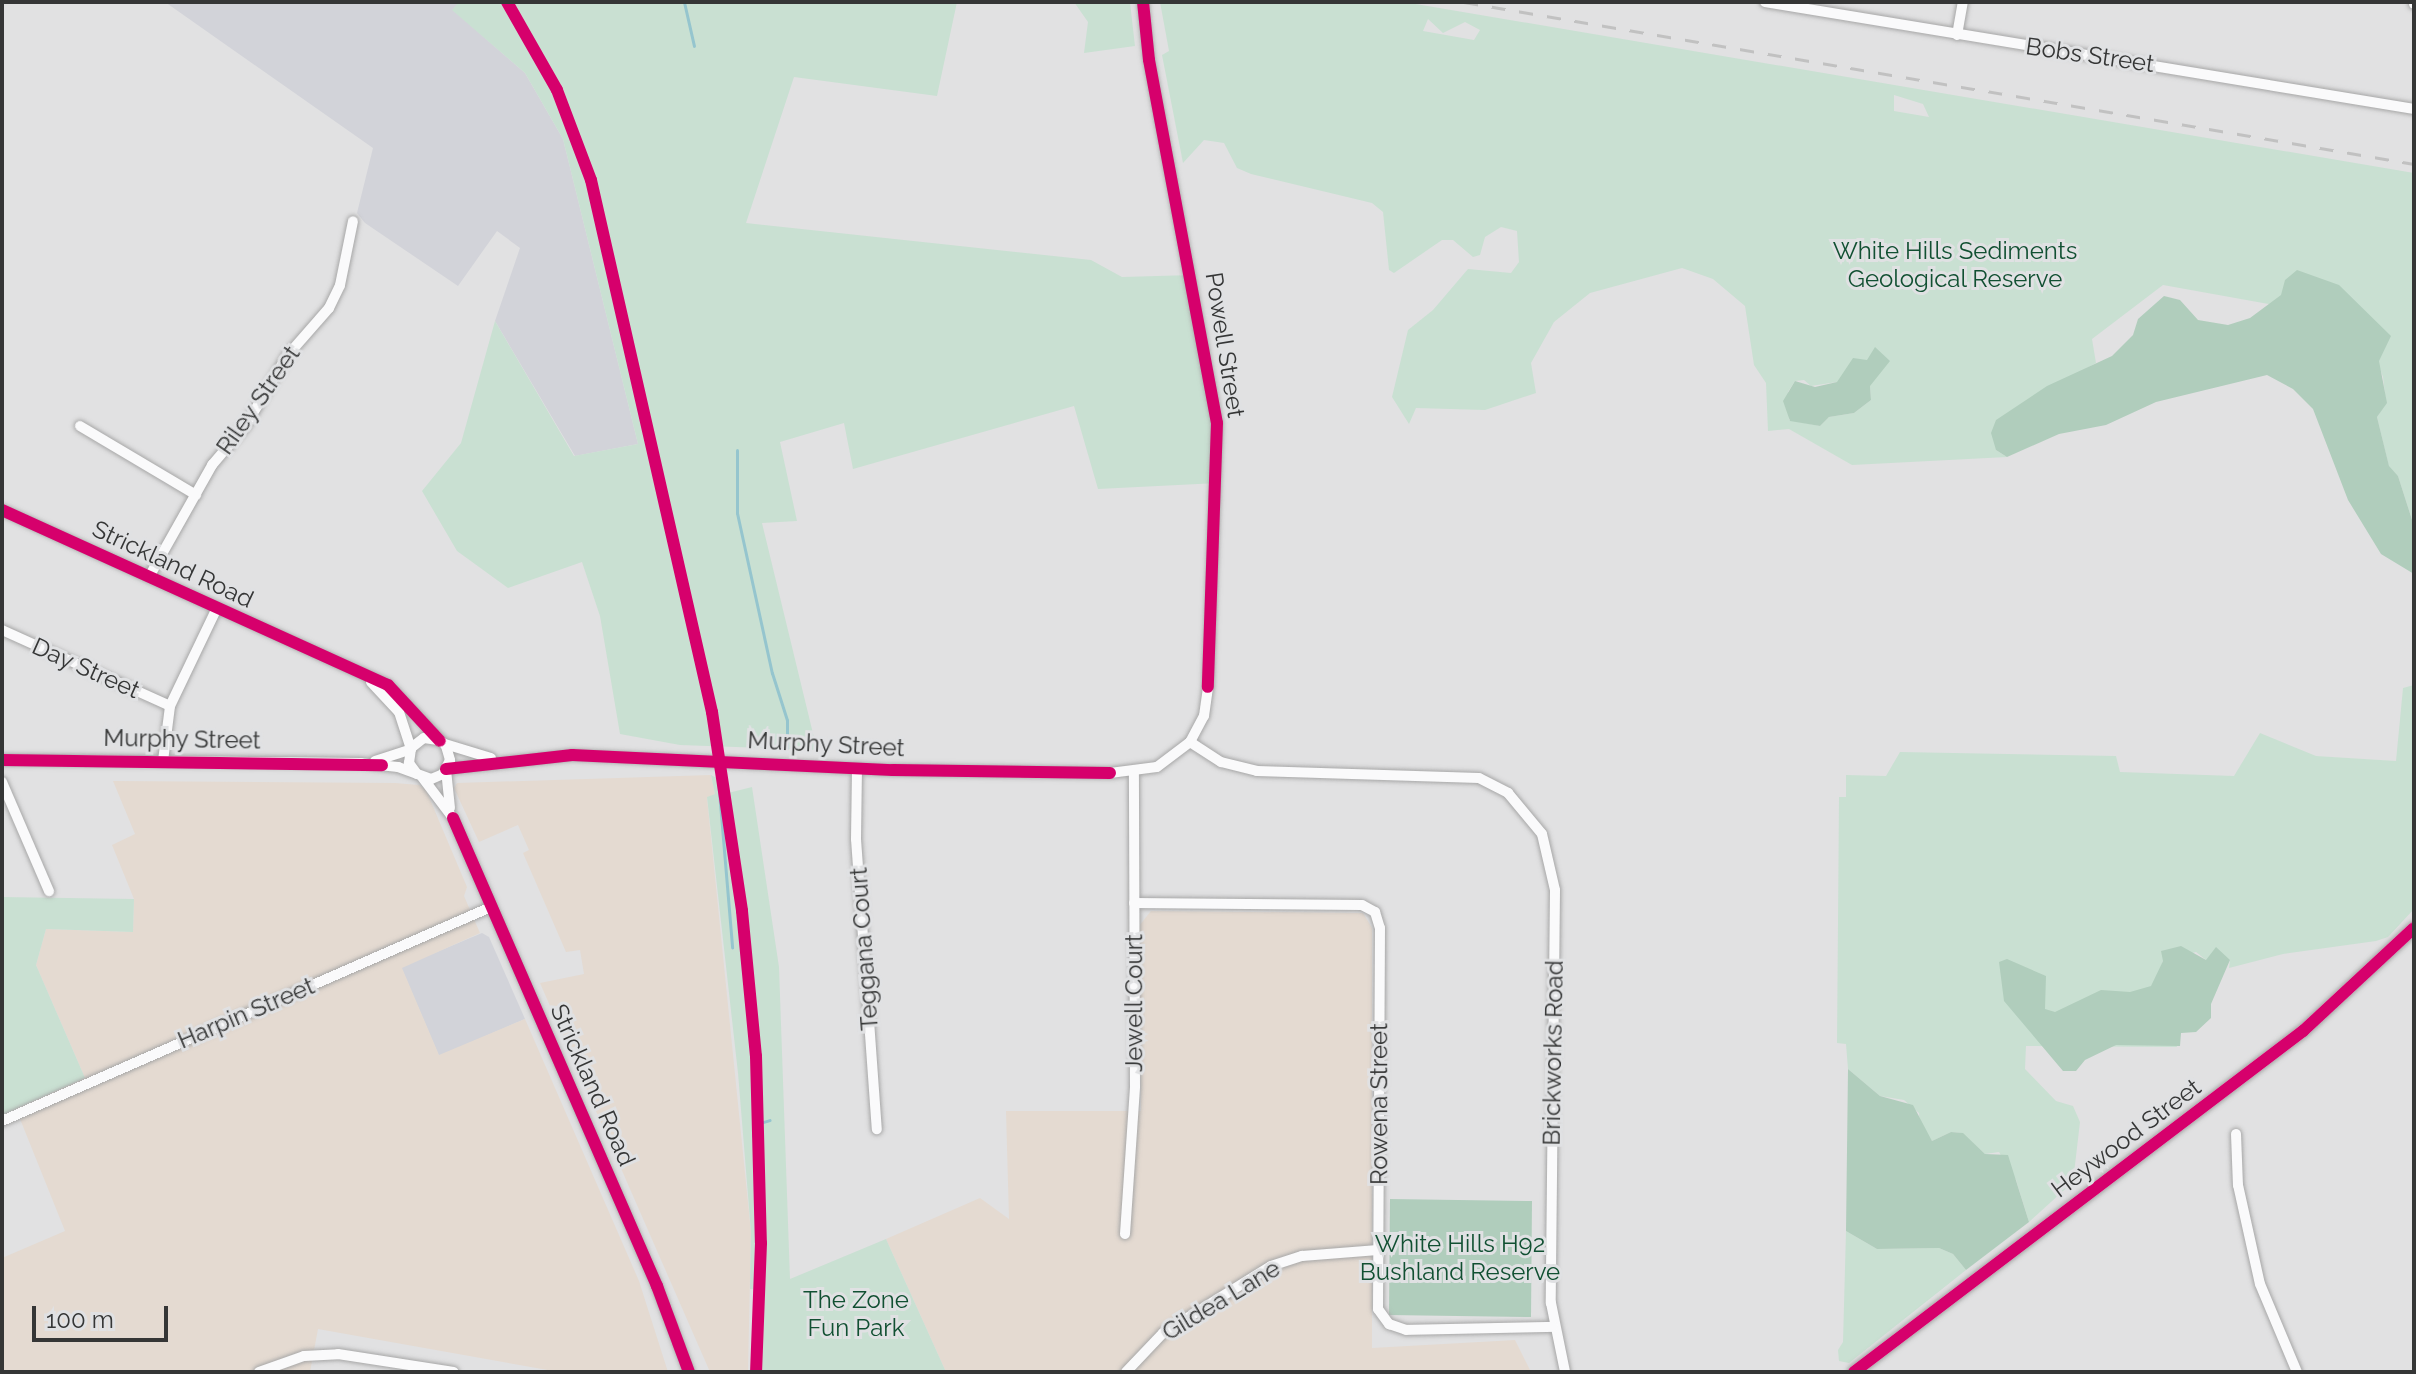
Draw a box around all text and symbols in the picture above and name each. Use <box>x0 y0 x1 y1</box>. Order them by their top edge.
street label: Bobs Street <box>2024 32 2156 78</box>
park label: White Hills Sediments Geological Reserve <box>1833 237 2077 293</box>
street label: Powell Street <box>1199 270 1251 420</box>
street label: Riley Street <box>210 340 306 460</box>
street label: Strickland Road <box>88 514 258 614</box>
street label: Day Street <box>27 631 145 705</box>
street label: Murphy Street <box>103 723 261 755</box>
street label: Murphy Street <box>746 725 906 763</box>
street label: Teggana Court <box>844 866 884 1032</box>
street label: Jewell Court <box>1120 934 1148 1072</box>
street label: Brickworks Road <box>1537 960 1569 1146</box>
street label: Harpin Street <box>173 971 319 1055</box>
street label: Strickland Road <box>544 1000 642 1170</box>
street label: Rowena Street <box>1365 1023 1393 1185</box>
street label: Heywood Street <box>2046 1072 2206 1204</box>
park label: White Hills H92 Bushland Reserve <box>1360 1230 1560 1286</box>
street label: Gildea Lane <box>1157 1254 1285 1346</box>
park label: The Zone Fun Park <box>803 1286 909 1342</box>
scale bar <box>36 1290 172 1340</box>
text: 100 m <box>46 1305 114 1334</box>

